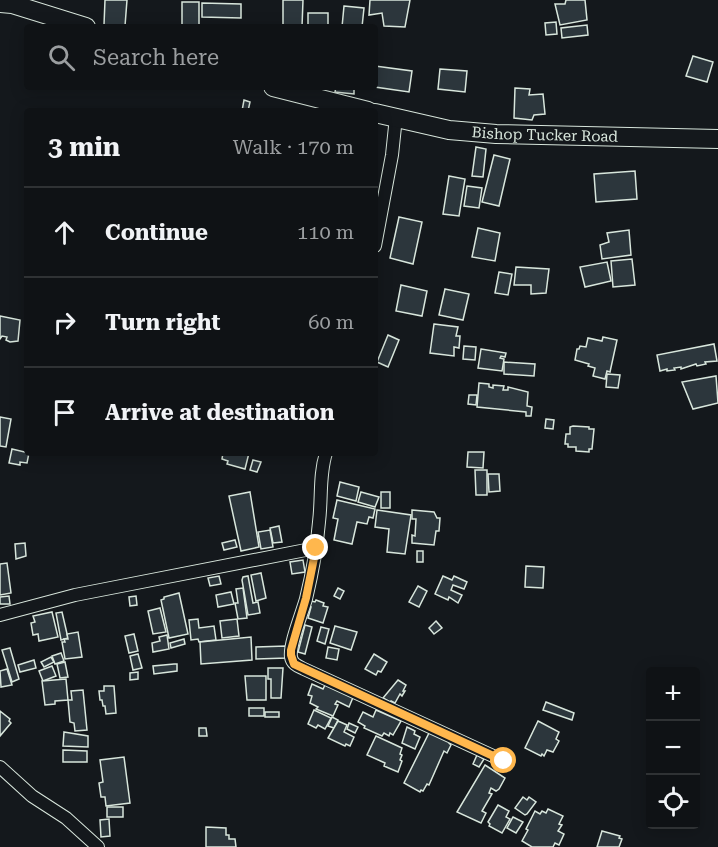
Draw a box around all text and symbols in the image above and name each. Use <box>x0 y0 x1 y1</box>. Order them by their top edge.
search box <box>24 24 378 90</box>
icon: search <box>45 41 78 74</box>
text: Search here <box>93 45 219 70</box>
street label: Bishop Tucker Road <box>471 123 619 146</box>
text: 3 min <box>48 132 120 162</box>
text: Walk · 170 m <box>233 135 354 159</box>
icon: ahead <box>48 216 81 249</box>
text: Continue <box>105 220 208 245</box>
text: 110 m <box>297 220 354 244</box>
icon: right <box>48 306 81 339</box>
text: Turn right <box>105 310 220 335</box>
text: 60 m <box>308 310 354 334</box>
icon: arrive <box>48 396 81 429</box>
text: Arrive at destination <box>105 400 334 425</box>
route end <box>302 534 328 560</box>
map controls <box>646 667 700 829</box>
button: + <box>646 667 700 721</box>
button: − <box>646 721 700 775</box>
route start <box>490 747 516 773</box>
button: locate <box>646 775 700 829</box>

